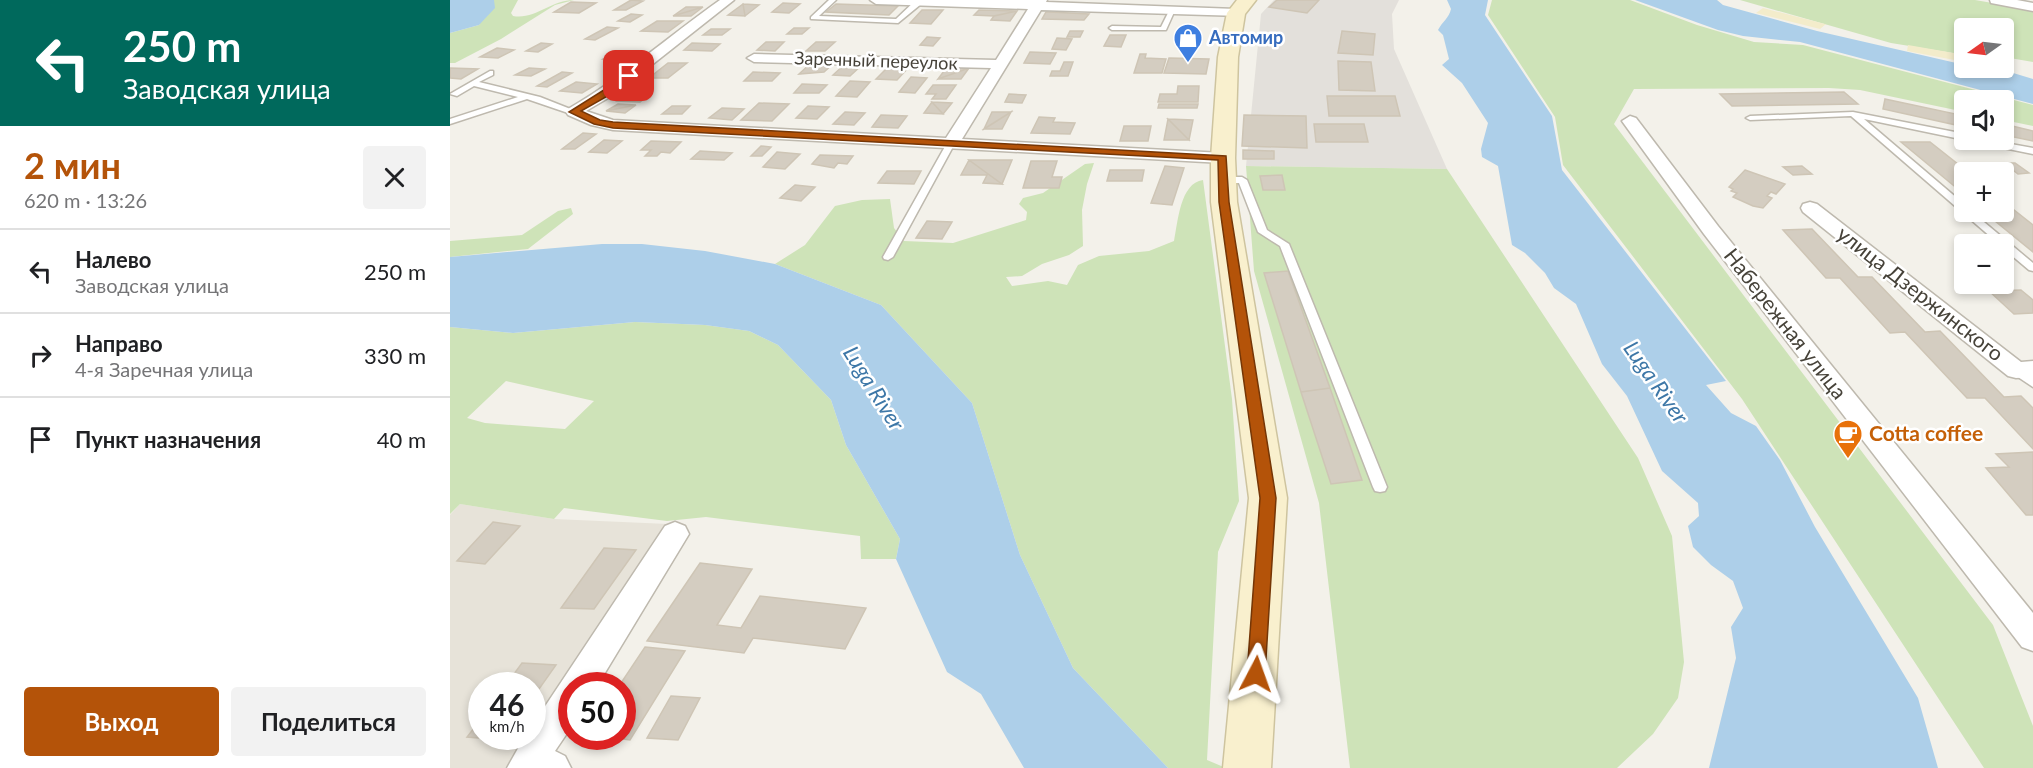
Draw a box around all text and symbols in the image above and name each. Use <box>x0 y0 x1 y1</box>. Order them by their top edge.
north arrow <box>1954 18 2014 78</box>
map controls <box>1954 18 2014 294</box>
text: 250 m <box>123 21 241 71</box>
shop icon: Автомир <box>1172 22 1204 64</box>
icon: left <box>24 24 102 102</box>
place label: Автомир <box>1208 26 1283 48</box>
street label: Заречный переулок <box>794 46 959 74</box>
pin <box>603 50 654 101</box>
icon: arrive <box>612 59 645 92</box>
text: Заводская улица <box>123 72 331 105</box>
button: sound <box>1954 90 2014 150</box>
text: 2 мин <box>24 143 121 187</box>
button: close <box>363 146 426 209</box>
button: + <box>1954 162 2014 222</box>
text: 620 m · 13:26 <box>24 188 147 212</box>
street label: улица Дзержинского <box>1833 220 2009 366</box>
button: − <box>1954 234 2014 294</box>
street label: Набережная улица <box>1720 243 1853 403</box>
text: Налево <box>75 246 151 273</box>
icon: left <box>24 255 57 288</box>
text: 250 m <box>364 258 426 285</box>
text: Заводская улица <box>75 273 229 297</box>
text: Направо <box>75 330 163 357</box>
water label: Luga River <box>1618 335 1695 428</box>
icon: right <box>24 339 57 372</box>
water label: Luga River <box>838 341 911 435</box>
text: 330 m <box>364 342 426 369</box>
text: 4-я Заречная улица <box>75 357 253 381</box>
cafe icon: Cotta coffee <box>1832 418 1864 460</box>
place label: Cotta coffee <box>1869 420 1983 445</box>
icon: arrive <box>24 423 57 456</box>
text: Пункт назначения <box>75 426 261 453</box>
text: 40 m <box>377 426 426 453</box>
position arrow <box>1224 642 1288 706</box>
speed limit sign: 50 <box>558 672 636 750</box>
text: 46 <box>490 686 524 722</box>
button: Выход <box>24 687 219 756</box>
button: Поделиться <box>231 687 426 756</box>
text: km/h <box>489 717 525 735</box>

